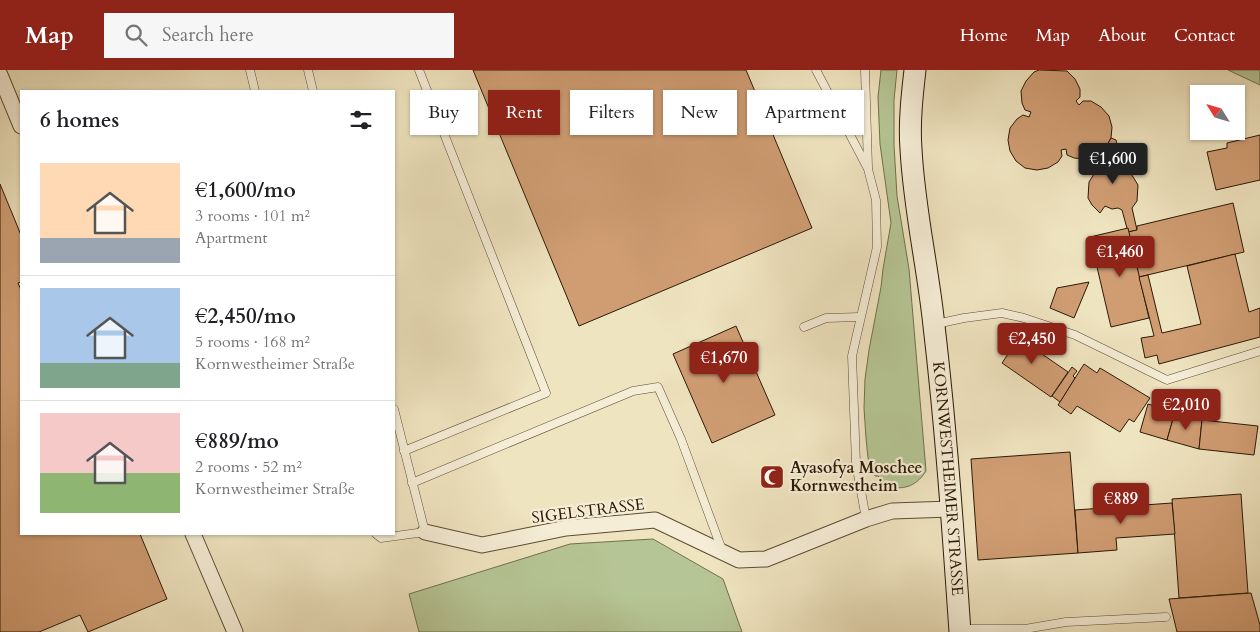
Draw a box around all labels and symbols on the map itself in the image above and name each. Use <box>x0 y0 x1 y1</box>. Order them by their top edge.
north arrow <box>1190 85 1245 140</box>
pin: €1,600 <box>1072 142 1154 185</box>
pin: €1,460 <box>1079 236 1161 278</box>
pin: €2,450 <box>991 322 1073 365</box>
pin: €1,670 <box>683 342 765 384</box>
street label: KORNWESTHEIMER STRASSE <box>927 360 968 597</box>
pin: €2,010 <box>1145 388 1227 431</box>
place label: Ayasofya Moschee Kornwestheim <box>790 457 923 497</box>
mosque icon: Ayasofya Moschee Kornwestheim <box>759 464 785 490</box>
pin: €889 <box>1091 482 1151 525</box>
street label: SIGELSTRASSE <box>530 493 646 529</box>

